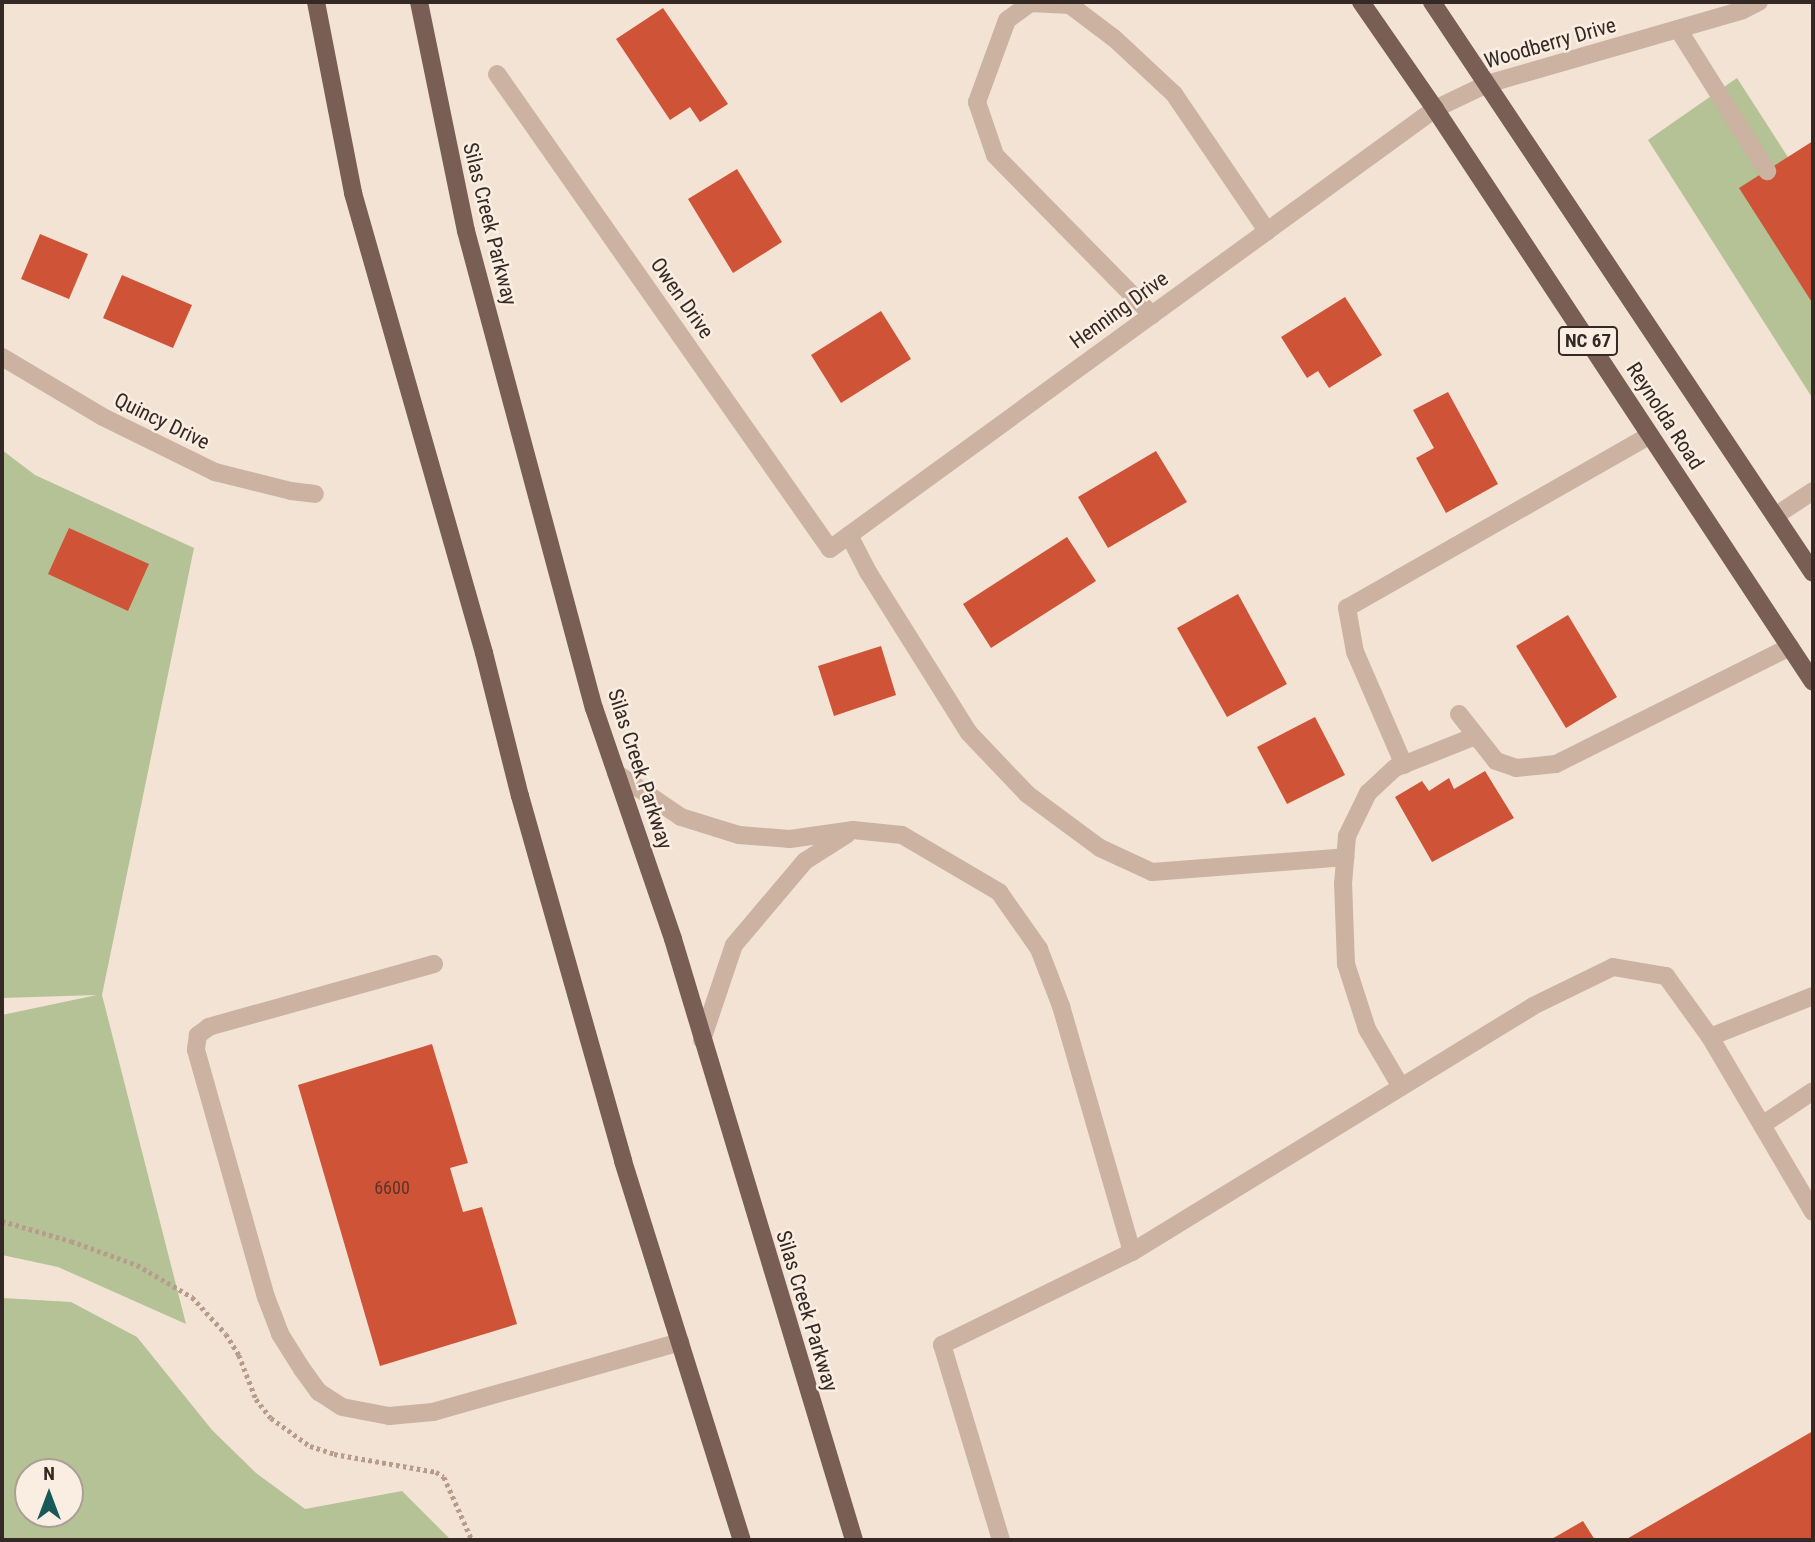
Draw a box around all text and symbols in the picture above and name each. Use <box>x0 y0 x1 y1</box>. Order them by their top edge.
street label: Woodberry Drive <box>1481 12 1619 74</box>
street label: Silas Creek Parkway <box>458 140 522 308</box>
street label: Owen Drive <box>645 253 719 343</box>
street label: Henning Drive <box>1065 266 1173 354</box>
road number: NC 67 <box>1556 326 1620 356</box>
street label: Reynolda Road <box>1621 358 1709 474</box>
street label: Quincy Drive <box>110 387 214 455</box>
street label: Silas Creek Parkway <box>602 686 678 852</box>
house number: 6600 <box>374 1177 410 1199</box>
street label: Silas Creek Parkway <box>771 1228 843 1394</box>
north arrow <box>14 1458 84 1528</box>
text: N <box>43 1462 55 1485</box>

